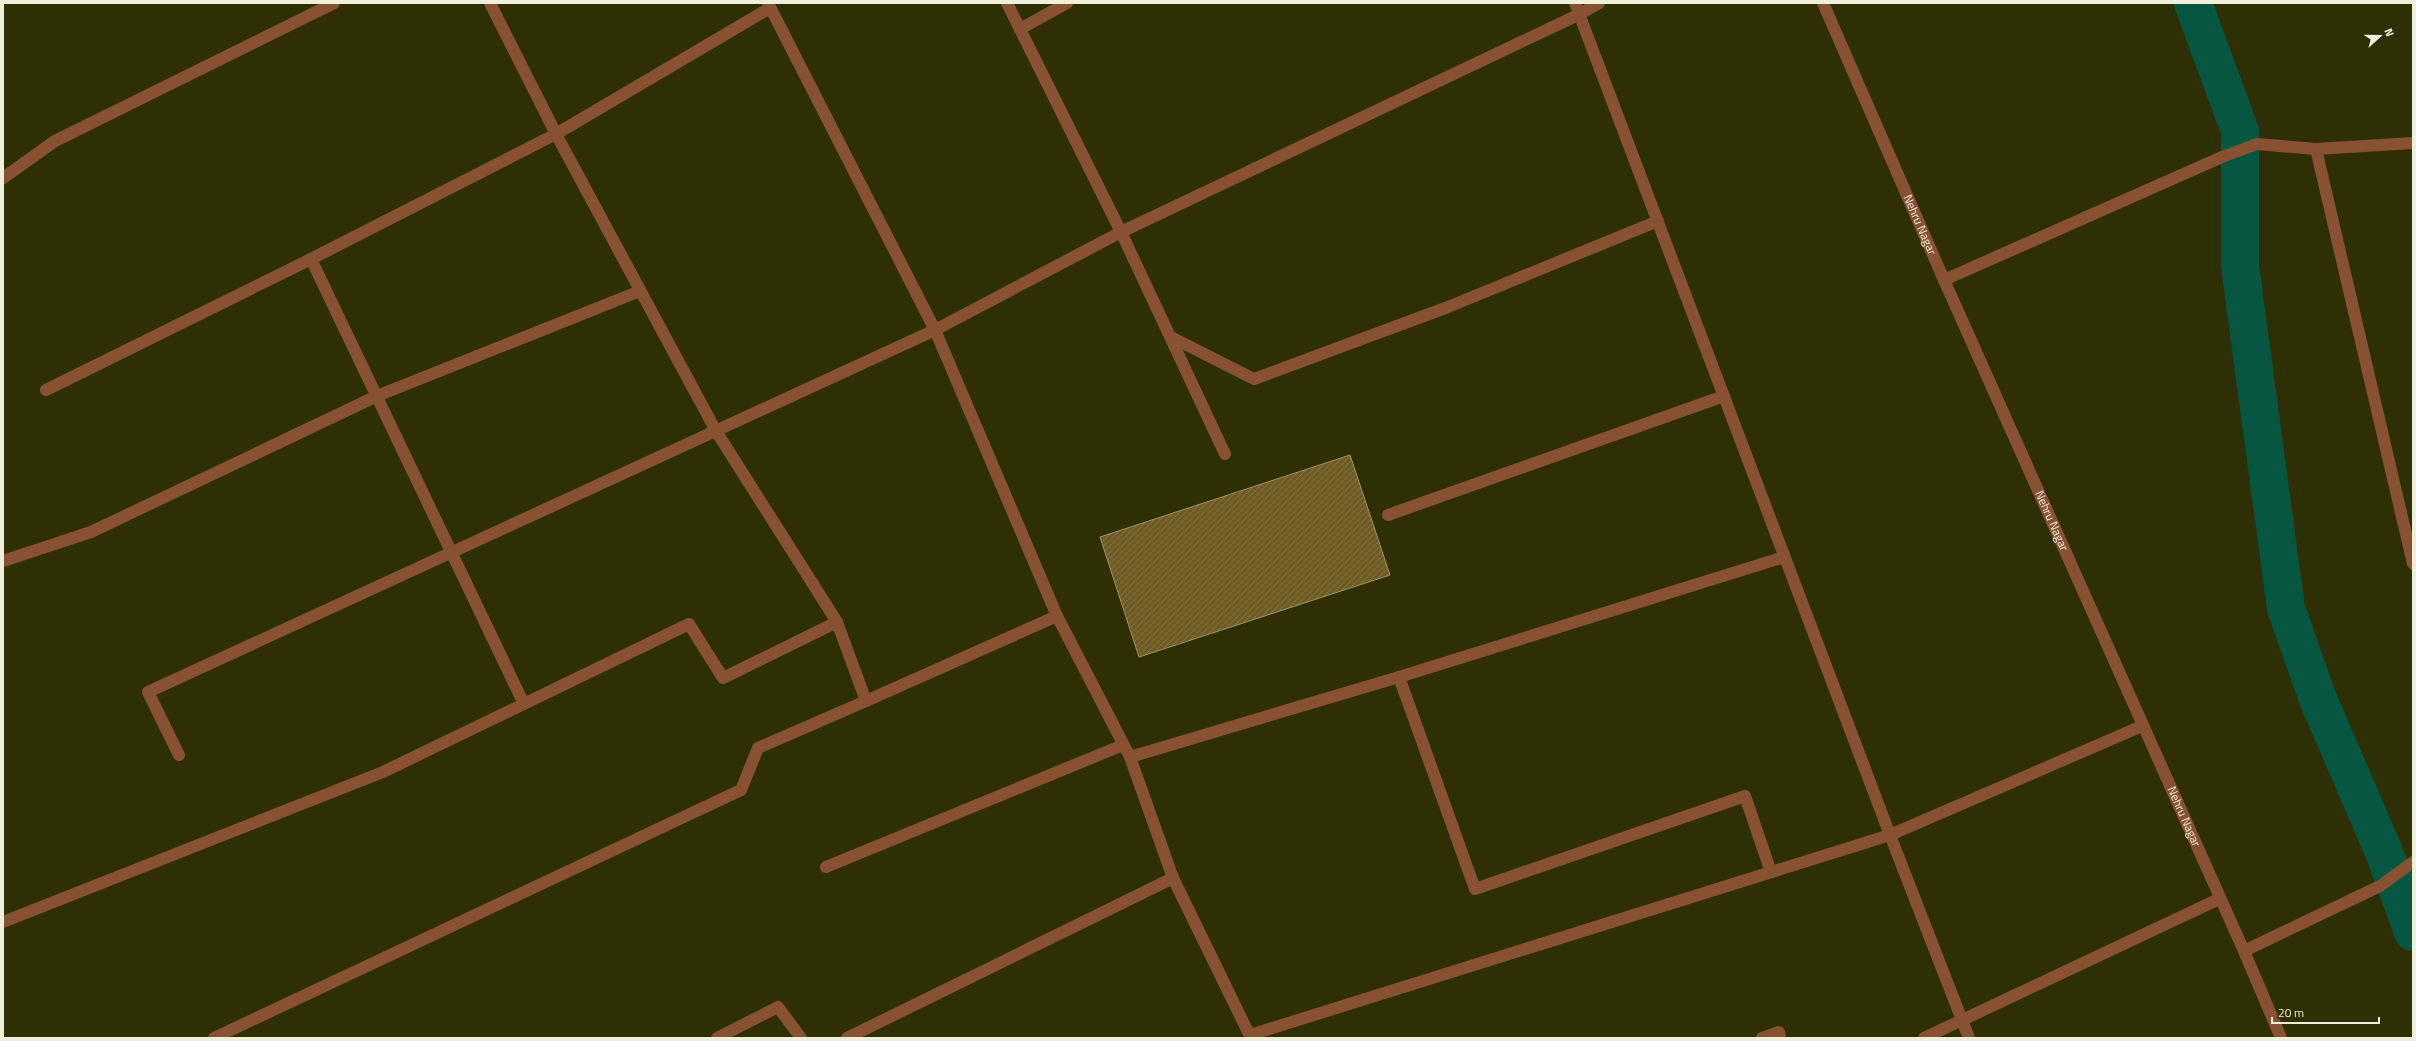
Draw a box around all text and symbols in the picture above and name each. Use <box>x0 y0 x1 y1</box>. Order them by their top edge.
north arrow <box>2360 16 2400 56</box>
text: N <box>2381 26 2398 39</box>
street label: Nehru Nagar <box>1899 191 1942 258</box>
street label: Nehru Nagar <box>2030 487 2074 554</box>
street label: Nehru Nagar <box>2163 783 2206 850</box>
scale bar <box>2272 999 2379 1025</box>
text: 20 m <box>2278 1003 2304 1022</box>

